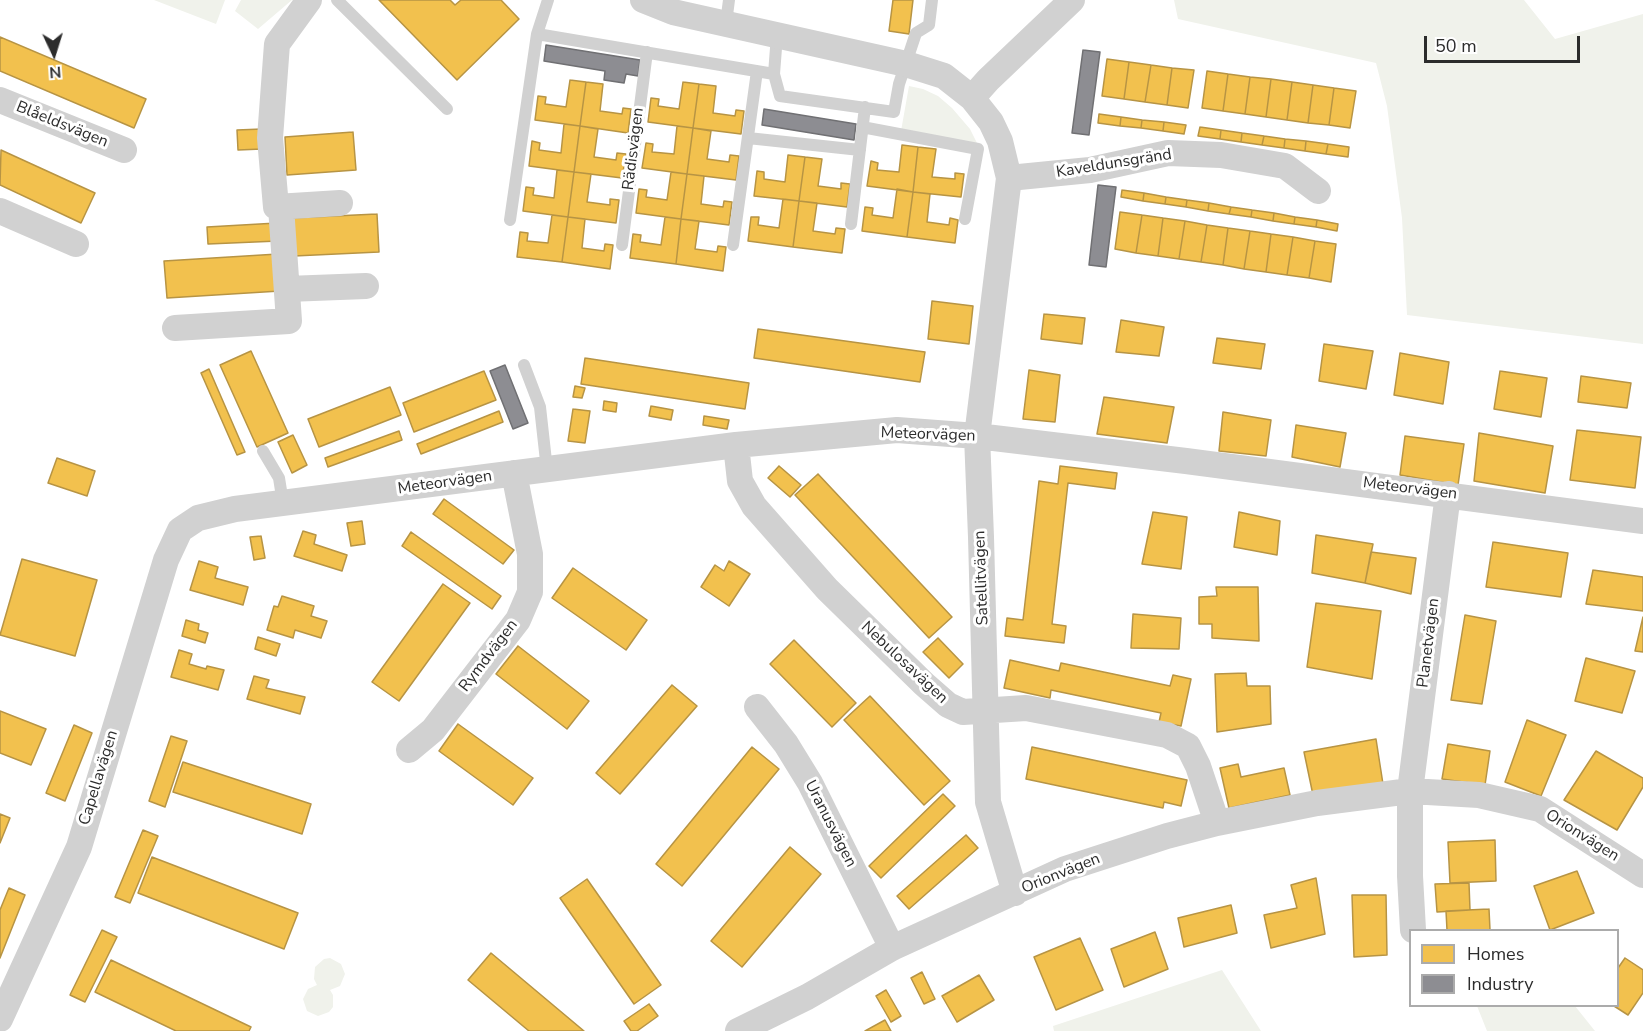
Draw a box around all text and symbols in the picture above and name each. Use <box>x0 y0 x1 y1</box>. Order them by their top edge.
north arrow <box>24 24 84 84</box>
scale bar <box>1427 24 1583 62</box>
text: 50 m <box>1435 34 1477 58</box>
text: N <box>49 61 62 83</box>
street label: Blåeldsvägen <box>13 98 111 152</box>
street label: Rädisvägen <box>619 107 649 191</box>
street label: Kaveldunsgränd <box>1055 145 1173 183</box>
street label: Meteorvägen <box>880 424 976 446</box>
street label: Meteorvägen <box>397 467 493 499</box>
street label: Meteorvägen <box>1362 474 1458 504</box>
street label: Satellitvägen <box>971 530 993 626</box>
street label: Planetvägen <box>1414 597 1444 689</box>
street label: Rymdvägen <box>456 616 522 696</box>
street label: Nebulosavägen <box>857 618 951 708</box>
street label: Capellavägen <box>75 728 123 828</box>
street label: Uranusvägen <box>800 777 860 871</box>
street label: Orionvägen <box>1542 806 1622 866</box>
street label: Orionvägen <box>1019 850 1103 898</box>
legend <box>1409 929 1619 1007</box>
text: Homes <box>1467 942 1524 966</box>
text: Industry <box>1467 972 1534 996</box>

